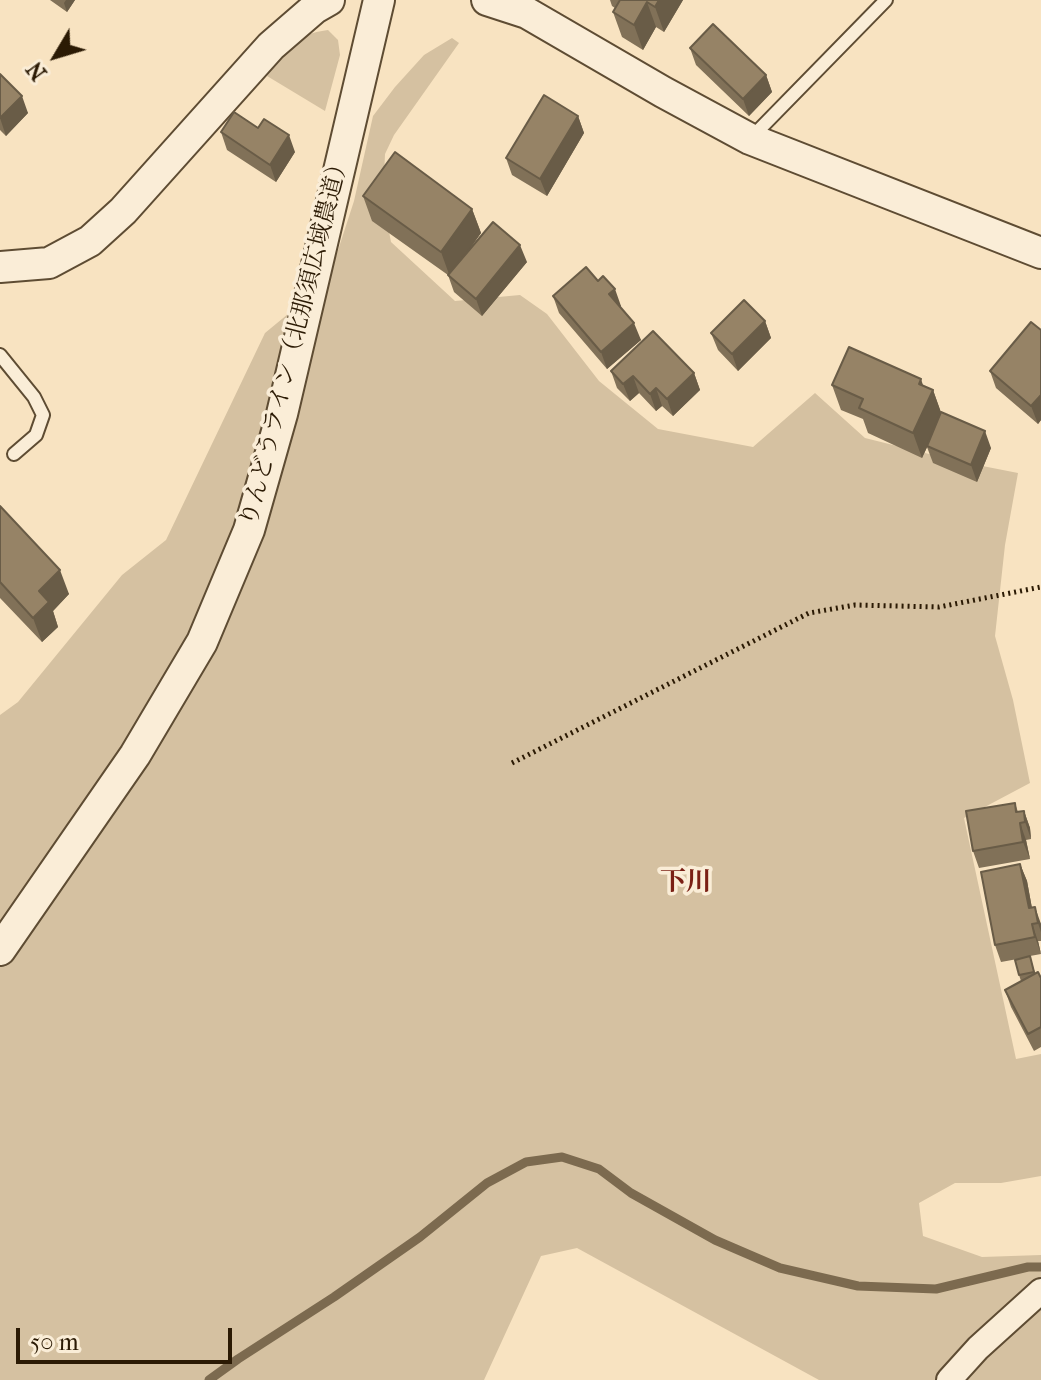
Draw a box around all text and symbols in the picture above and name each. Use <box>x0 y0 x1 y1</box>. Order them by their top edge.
north arrow <box>16 16 96 96</box>
text: N <box>22 56 52 85</box>
street label: りんどうライン（北那須広域農道） <box>236 150 356 530</box>
district label: 下川 <box>660 868 712 900</box>
scale bar <box>20 1312 236 1362</box>
text: 50 m <box>30 1328 79 1356</box>

